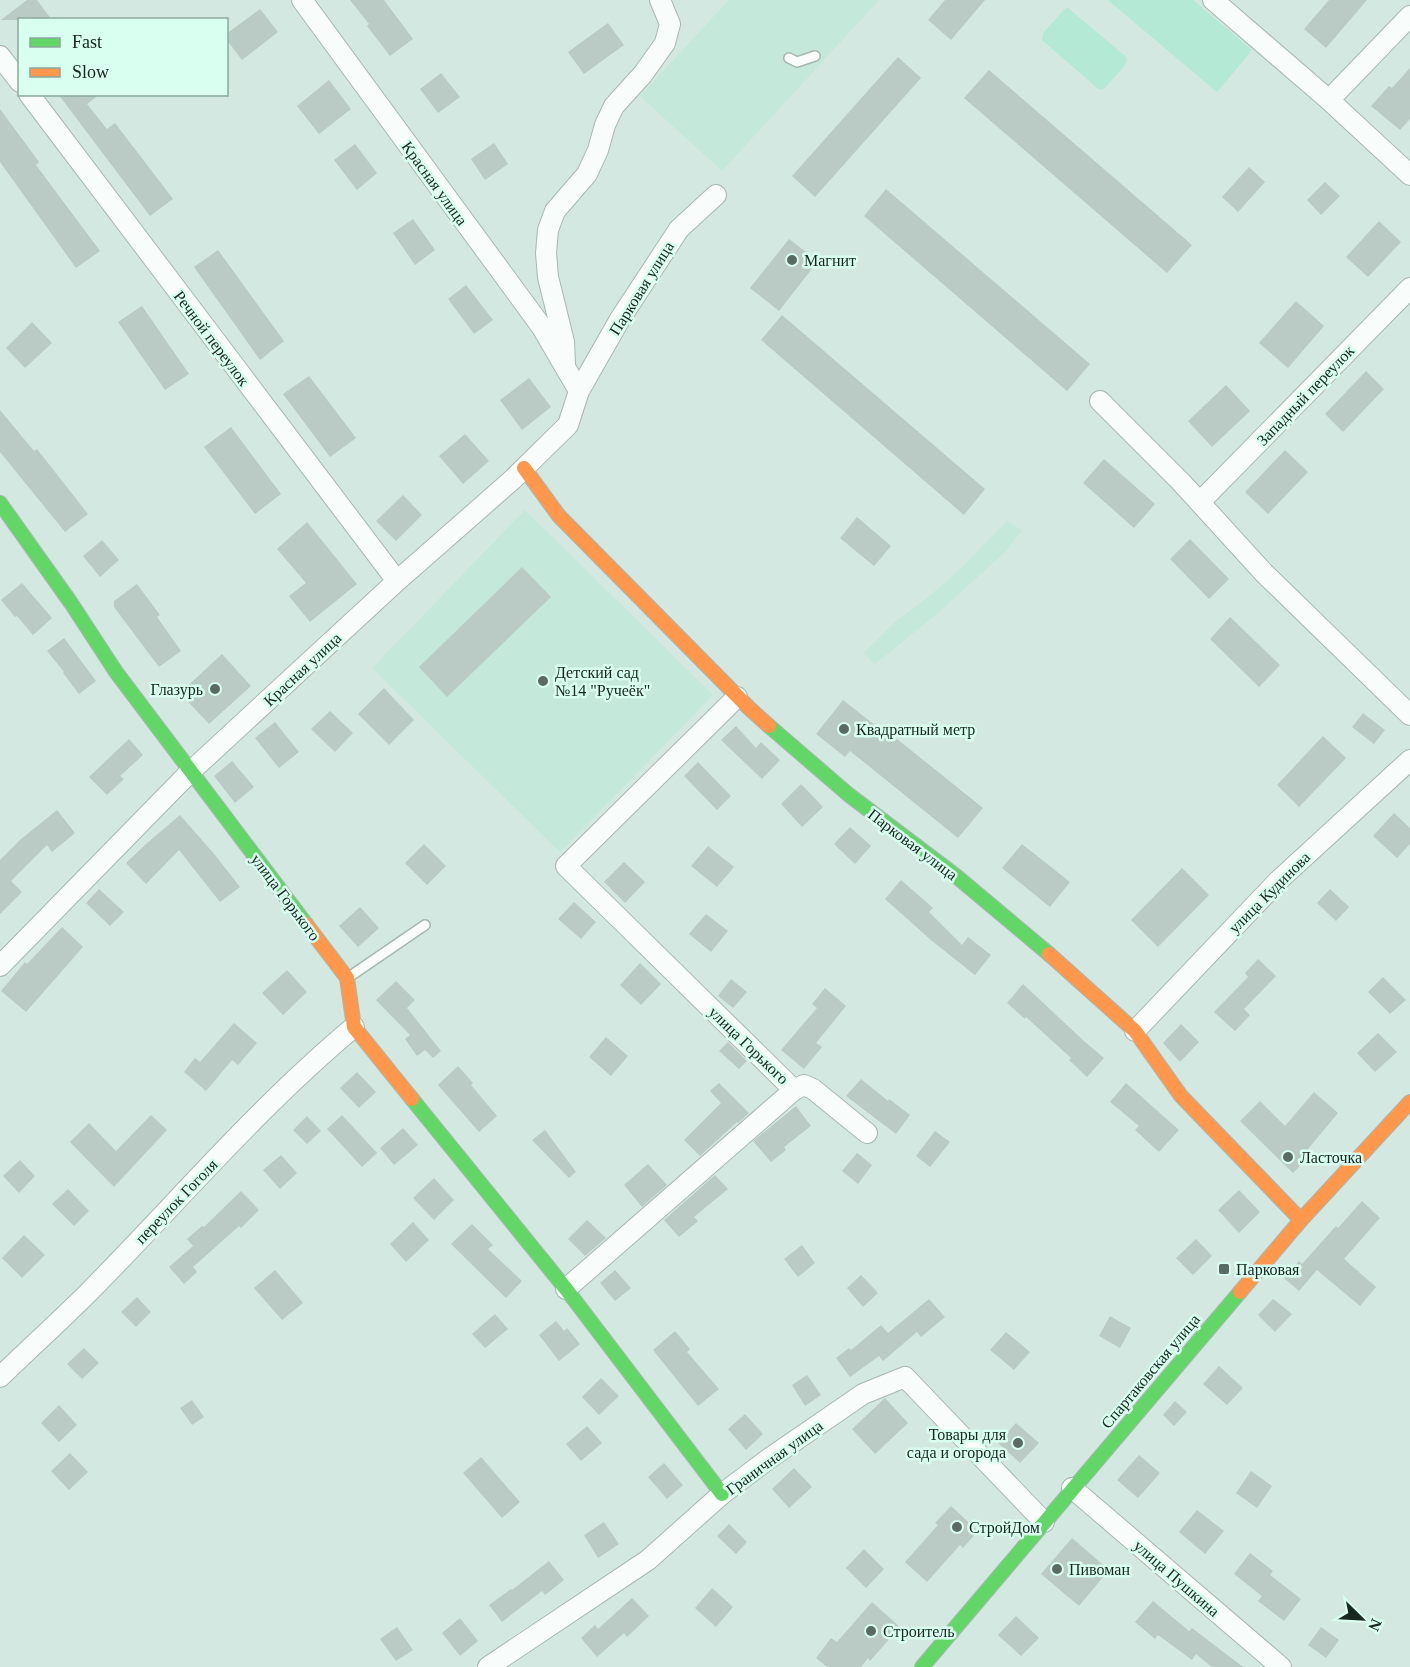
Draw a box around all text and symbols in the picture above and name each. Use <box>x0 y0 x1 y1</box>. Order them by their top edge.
legend <box>18 18 228 96</box>
text: Fast <box>72 32 102 52</box>
text: Slow <box>72 62 109 82</box>
street label: Красная улица <box>398 138 471 229</box>
street label: Парковая улица <box>606 238 678 339</box>
place label: Магнит <box>804 252 856 269</box>
marker: Магнит <box>785 253 799 267</box>
street label: Речной переулок <box>170 288 253 390</box>
street label: Западный переулок <box>1253 342 1358 449</box>
street label: Красная улица <box>260 629 345 710</box>
place label: Детский сад №14 "Ручеёк" <box>555 664 650 700</box>
marker: Детский сад №14 "Ручеёк" <box>536 674 550 688</box>
place label: Глазурь <box>151 681 203 699</box>
marker: Глазурь <box>208 682 222 696</box>
place label: Квадратный метр <box>856 721 975 739</box>
marker: Квадратный метр <box>837 722 851 736</box>
street label: Парковая улица <box>864 805 961 884</box>
street label: улица Кудинова <box>1225 848 1314 937</box>
street label: улица Горького <box>247 851 324 944</box>
street label: улица Горького <box>705 1003 792 1088</box>
place label: Ласточка <box>1300 1149 1362 1166</box>
marker: Ласточка <box>1281 1150 1295 1164</box>
street label: переулок Гоголя <box>132 1155 222 1248</box>
place label: Парковая <box>1236 1261 1300 1279</box>
marker: Парковая <box>1217 1262 1231 1276</box>
street label: Спартаковская улица <box>1098 1311 1204 1432</box>
street label: Граничная улица <box>723 1417 826 1499</box>
place label: Товары для сада и огорода <box>907 1426 1007 1462</box>
marker: Товары для сада и огорода <box>1011 1436 1025 1450</box>
place label: СтройДом <box>969 1519 1040 1537</box>
marker: СтройДом <box>950 1520 964 1534</box>
street label: улица Пушкина <box>1130 1537 1223 1621</box>
place label: Пивоман <box>1069 1561 1130 1578</box>
marker: Пивоман <box>1050 1562 1064 1576</box>
north arrow <box>1332 1589 1392 1649</box>
text: N <box>1365 1616 1385 1634</box>
place label: Строитель <box>883 1623 955 1641</box>
marker: Строитель <box>864 1624 878 1638</box>

